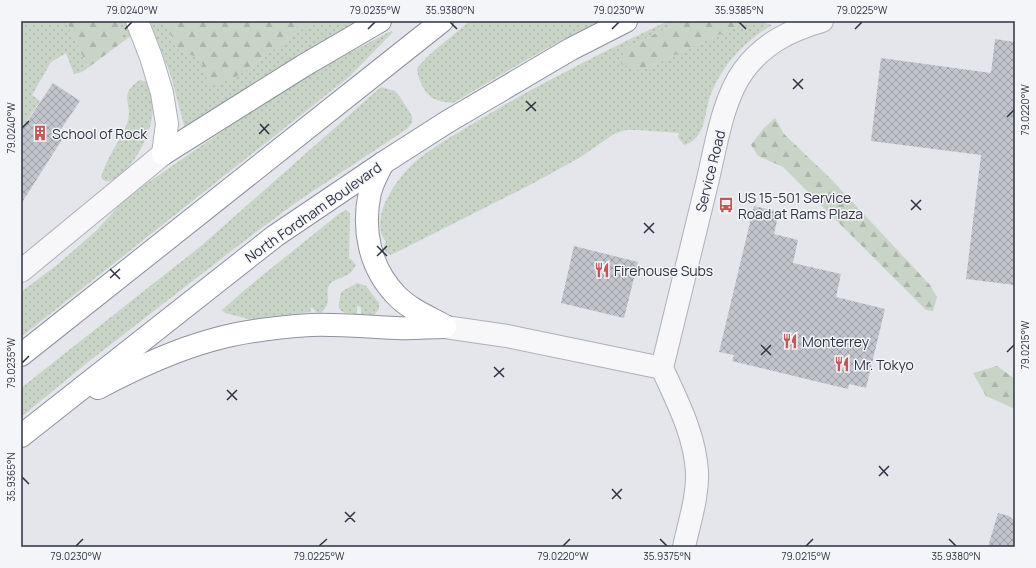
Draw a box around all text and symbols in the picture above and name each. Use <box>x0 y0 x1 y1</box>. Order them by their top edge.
text: 79.0240°W <box>106 3 158 17</box>
text: 79.0235°W <box>350 3 401 17</box>
text: 35.9380°N <box>426 3 475 17</box>
text: 79.0230°W <box>594 3 645 17</box>
text: 35.9385°N <box>715 3 763 17</box>
text: 79.0225°W <box>837 3 888 17</box>
text: 79.0220°W <box>1018 84 1032 136</box>
text: 79.0240°W <box>4 102 18 154</box>
building icon: School of Rock <box>31 124 49 142</box>
place label: School of Rock <box>52 124 148 143</box>
street label: Service Road <box>691 128 729 214</box>
street label: North Fordham Boulevard <box>241 158 385 266</box>
place label: US 15-501 Service Road at Rams Plaza <box>738 188 863 223</box>
bus stop icon: US 15-501 Service Road at Rams Plaza <box>717 196 735 214</box>
restaurant icon: Firehouse Subs <box>593 261 611 279</box>
place label: Firehouse Subs <box>614 261 713 280</box>
text: 79.0215°W <box>1018 320 1032 369</box>
restaurant icon: Monterrey <box>781 332 799 350</box>
place label: Monterrey <box>802 332 870 351</box>
text: 79.0235°W <box>4 337 18 388</box>
restaurant icon: Mr. Tokyo <box>833 355 851 373</box>
place label: Mr. Tokyo <box>854 355 914 374</box>
text: 35.9365°N <box>4 452 18 501</box>
text: 79.0230°W <box>51 549 102 563</box>
text: 79.0225°W <box>294 549 345 563</box>
text: 79.0220°W <box>537 549 589 563</box>
text: 35.9375°N <box>643 549 691 563</box>
text: 79.0215°W <box>782 549 831 563</box>
text: 35.9380°N <box>932 549 981 563</box>

